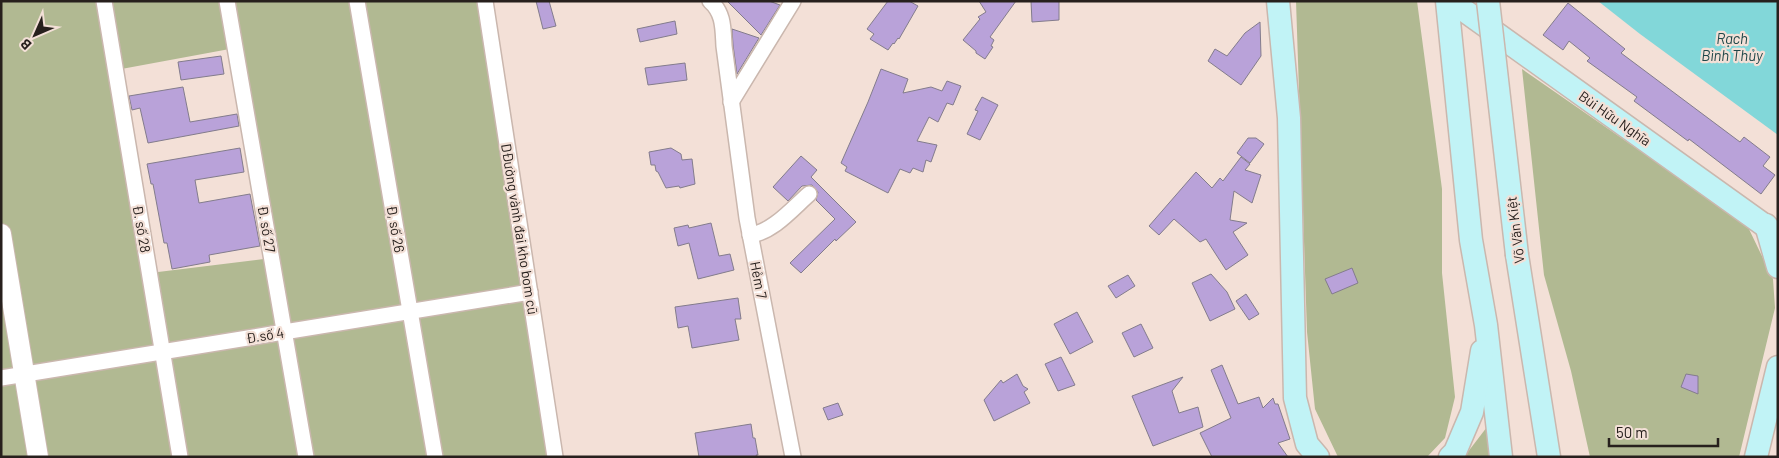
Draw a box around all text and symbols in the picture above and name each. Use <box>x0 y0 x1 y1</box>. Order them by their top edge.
north arrow <box>10 10 60 60</box>
water label: Rạch Bình Thủy <box>1701 29 1764 64</box>
text: B <box>16 35 35 54</box>
street label: Bùi Hữu Nghĩa <box>1576 87 1654 149</box>
street label: DĐường vành đai kho bom cũ <box>498 142 542 316</box>
street label: Võ Văn Kiệt <box>1502 195 1528 265</box>
street label: Đ. số 28 <box>129 204 155 254</box>
street label: Đ. số 27 <box>255 204 280 254</box>
street label: Đ, số 26 <box>383 204 409 254</box>
street label: Hẻm 7 <box>747 260 771 300</box>
street label: Đ.số 4 <box>245 324 285 346</box>
scale bar <box>1609 416 1718 448</box>
text: 50 m <box>1616 423 1648 441</box>

